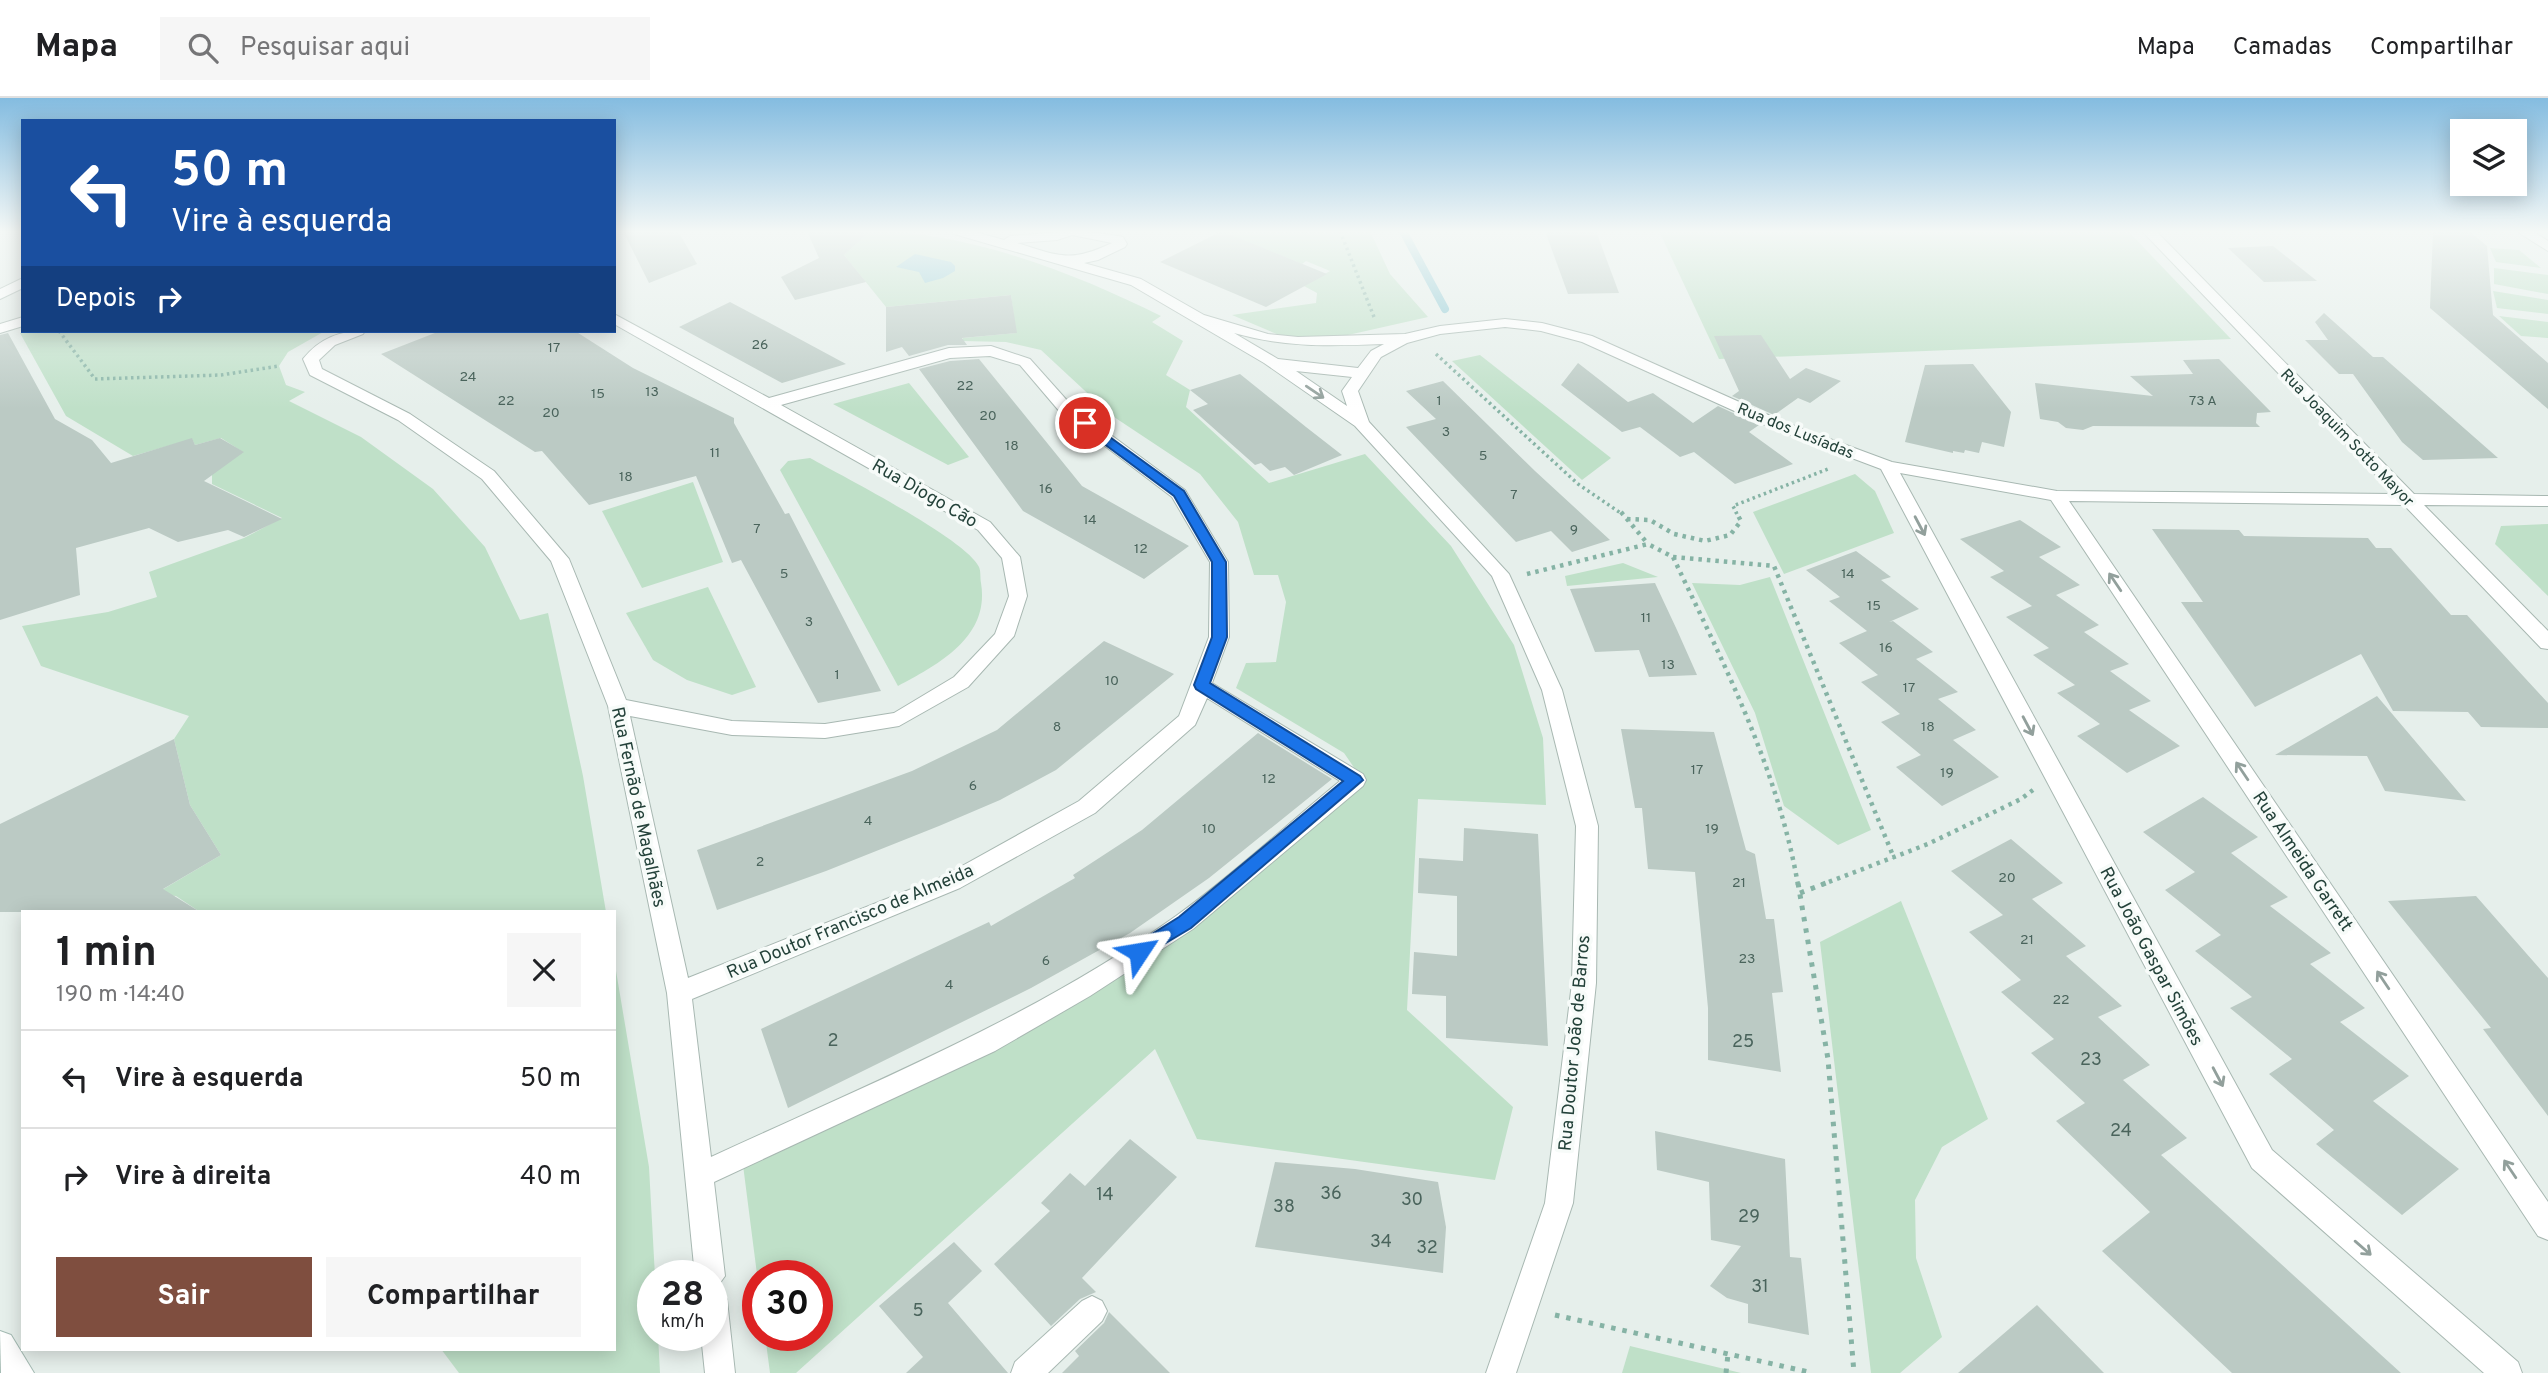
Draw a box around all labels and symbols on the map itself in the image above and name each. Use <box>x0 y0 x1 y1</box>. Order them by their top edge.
house number: 26 <box>752 337 768 354</box>
house number: 17 <box>548 340 560 357</box>
street label: Rua Joaquim Sotto Mayor <box>2275 365 2418 512</box>
house number: 24 <box>459 369 477 386</box>
house number: 22 <box>956 378 974 395</box>
house number: 13 <box>645 384 659 401</box>
one-way arrow <box>1305 385 1324 399</box>
house number: 15 <box>591 386 605 403</box>
house number: 22 <box>497 393 515 410</box>
pin <box>1055 393 1115 453</box>
house number: 1 <box>1436 393 1442 410</box>
house number: 73 A <box>2189 393 2217 410</box>
street label: Rua dos Lusíadas <box>1734 399 1856 464</box>
house number: 20 <box>542 405 560 422</box>
house number: 20 <box>979 408 997 425</box>
house number: 3 <box>1442 424 1450 441</box>
house number: 18 <box>1005 438 1019 455</box>
house number: 11 <box>710 445 720 462</box>
house number: 5 <box>1479 448 1487 465</box>
street label: Rua Diogo Cão <box>867 455 981 534</box>
house number: 18 <box>619 469 633 486</box>
house number: 16 <box>1039 481 1053 498</box>
house number: 7 <box>1510 487 1518 504</box>
house number: 14 <box>1083 512 1097 529</box>
one-way arrow <box>1914 515 1927 536</box>
house number: 7 <box>753 521 761 538</box>
house number: 9 <box>1570 522 1578 539</box>
house number: 12 <box>1134 541 1148 558</box>
house number: 5 <box>780 566 788 583</box>
house number: 14 <box>1841 566 1855 583</box>
one-way arrow <box>2108 573 2122 593</box>
house number: 15 <box>1867 598 1881 615</box>
house number: 11 <box>1641 610 1651 627</box>
house number: 3 <box>805 614 813 631</box>
house number: 16 <box>1879 640 1893 657</box>
house number: 13 <box>1661 657 1675 674</box>
house number: 1 <box>834 667 840 684</box>
house number: 10 <box>1105 673 1119 690</box>
house number: 17 <box>1903 680 1915 697</box>
street label: Rua Fernão de Magalhães <box>605 705 670 910</box>
one-way arrow <box>2022 715 2035 736</box>
house number: 8 <box>1053 719 1061 736</box>
house number: 18 <box>1921 719 1935 736</box>
house number: 17 <box>1691 762 1703 779</box>
one-way arrow <box>2235 762 2249 781</box>
house number: 19 <box>1940 765 1954 782</box>
house number: 12 <box>1262 771 1276 788</box>
house number: 6 <box>969 778 977 795</box>
street label: Rua Almeida Garrett <box>2246 787 2357 936</box>
house number: 4 <box>864 813 872 830</box>
house number: 10 <box>1202 821 1216 838</box>
house number: 19 <box>1705 821 1719 838</box>
house number: 2 <box>756 854 764 871</box>
street label: Rua Doutor Francisco de Almeida <box>724 860 978 985</box>
street label: Rua João Gaspar Simões <box>2094 863 2208 1050</box>
house number: 20 <box>1998 870 2016 887</box>
house number: 21 <box>1732 875 1746 892</box>
position arrow <box>1102 915 1176 989</box>
house number: 21 <box>2020 932 2034 949</box>
street label: Rua Doutor João de Barros <box>1555 934 1596 1152</box>
house number: 23 <box>1739 951 1756 968</box>
house number: 6 <box>1042 953 1050 970</box>
one-way arrow <box>2376 971 2390 990</box>
house number: 4 <box>945 977 953 994</box>
house number: 22 <box>2052 992 2070 1009</box>
house number: 2 <box>827 1030 839 1053</box>
house number: 25 <box>1732 1031 1754 1054</box>
house number: 23 <box>2080 1049 2102 1072</box>
one-way arrow <box>2211 1067 2225 1087</box>
house number: 24 <box>2110 1120 2132 1143</box>
one-way arrow <box>2503 1160 2517 1179</box>
house number: 36 <box>1320 1183 1342 1206</box>
house number: 14 <box>1096 1184 1114 1207</box>
house number: 30 <box>1401 1189 1423 1212</box>
house number: 38 <box>1273 1196 1295 1219</box>
house number: 29 <box>1738 1206 1760 1229</box>
house number: 34 <box>1370 1231 1392 1254</box>
house number: 32 <box>1416 1237 1438 1260</box>
one-way arrow <box>2354 1240 2372 1256</box>
speed limit sign: 30 <box>742 1260 833 1351</box>
house number: 31 <box>1751 1276 1769 1299</box>
house number: 5 <box>912 1300 924 1323</box>

